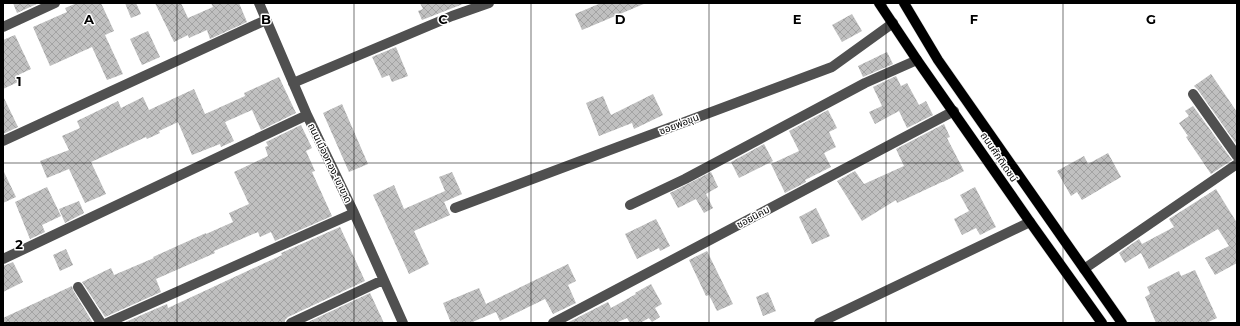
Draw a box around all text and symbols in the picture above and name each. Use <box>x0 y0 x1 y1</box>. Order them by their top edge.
text: A <box>83 11 95 27</box>
text: B <box>261 11 271 27</box>
text: C <box>438 11 448 27</box>
text: D <box>615 11 626 27</box>
text: E <box>793 11 802 27</box>
text: F <box>970 11 978 27</box>
text: G <box>1146 11 1156 27</box>
text: 1 <box>16 73 22 89</box>
street label: ซอยพ่อขุน <box>657 110 701 138</box>
street label: ถนนเมืองทอง-เขาขาด <box>305 121 355 205</box>
street label: ถนนศักดิเดชน์ <box>978 130 1020 184</box>
street label: ซอยนิคม <box>734 203 772 231</box>
text: 2 <box>15 236 23 252</box>

